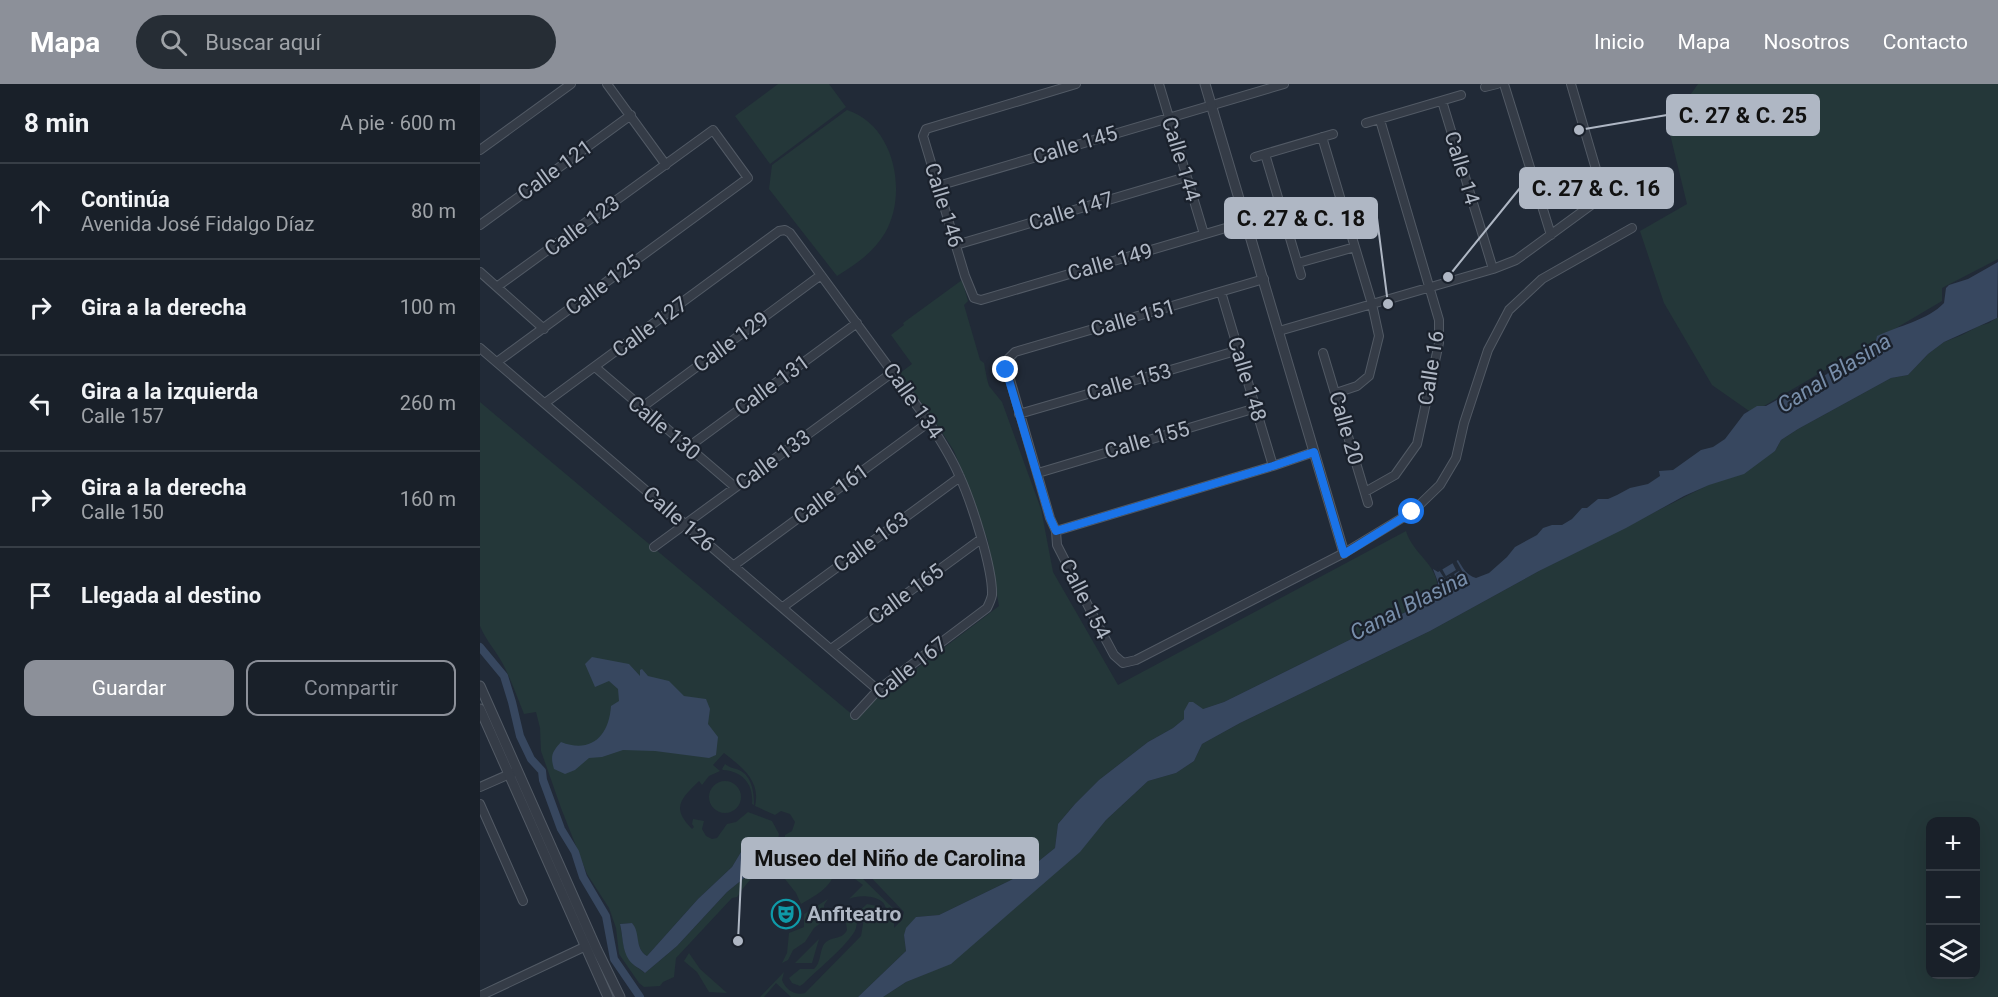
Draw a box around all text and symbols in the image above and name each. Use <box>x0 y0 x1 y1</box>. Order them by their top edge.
search box <box>136 15 556 69</box>
text: Mapa <box>30 26 100 59</box>
icon: search <box>157 26 190 59</box>
text: Buscar aquí <box>205 30 321 55</box>
text: Inicio <box>1594 30 1644 54</box>
text: Mapa <box>1677 30 1730 54</box>
text: Nosotros <box>1763 30 1850 54</box>
text: Contacto <box>1883 30 1968 54</box>
callout: C. 27 & C. 25 <box>1667 95 1819 135</box>
text: C. 27 & C. 25 <box>1679 103 1807 128</box>
text: 8 min <box>24 108 89 138</box>
text: A pie · 600 m <box>340 111 456 135</box>
street label: Calle 144 <box>1157 114 1205 204</box>
street label: Calle 145 <box>1030 121 1120 169</box>
street label: Calle 14 <box>1440 129 1485 208</box>
street label: Calle 121 <box>513 135 597 205</box>
street label: Calle 146 <box>920 160 968 250</box>
callout: C. 27 & C. 16 <box>1520 168 1673 208</box>
text: C. 27 & C. 16 <box>1532 176 1660 201</box>
text: Continúa <box>81 187 170 212</box>
street label: Calle 147 <box>1026 187 1116 235</box>
street label: Calle 123 <box>540 191 624 261</box>
icon: ahead <box>24 195 57 228</box>
callout: C. 27 & C. 18 <box>1225 198 1377 238</box>
text: 80 m <box>411 199 456 223</box>
text: C. 27 & C. 18 <box>1237 206 1365 231</box>
text: Avenida José Fidalgo Díaz <box>81 212 315 236</box>
street label: Calle 149 <box>1065 238 1155 286</box>
street label: Calle 125 <box>561 250 645 320</box>
icon: right <box>24 291 57 324</box>
street label: Calle 127 <box>608 292 692 362</box>
street label: Calle 151 <box>1088 294 1178 342</box>
text: Gira a la derecha <box>81 295 247 320</box>
text: 100 m <box>400 295 456 319</box>
street label: Calle 129 <box>689 307 773 377</box>
water label: Canal Blasina <box>1773 328 1895 418</box>
street label: Calle 16 <box>1413 329 1449 407</box>
street label: Calle 148 <box>1223 334 1271 424</box>
street label: Calle 131 <box>730 350 814 420</box>
route end <box>992 356 1018 382</box>
street label: Calle 134 <box>878 358 948 444</box>
street label: Calle 153 <box>1084 358 1174 406</box>
text: Gira a la izquierda <box>81 379 258 404</box>
icon: left <box>24 387 57 420</box>
street label: Calle 20 <box>1324 389 1368 467</box>
text: 260 m <box>400 391 456 415</box>
street label: Calle 130 <box>623 391 705 465</box>
text: Calle 157 <box>81 404 164 428</box>
street label: Calle 155 <box>1102 416 1192 464</box>
street label: Calle 133 <box>731 425 815 495</box>
street label: Calle 161 <box>789 459 873 529</box>
text: Gira a la derecha <box>81 475 247 500</box>
street label: Calle 126 <box>638 481 720 557</box>
icon: right <box>24 483 57 516</box>
text: 160 m <box>400 487 456 511</box>
route start <box>1398 498 1424 524</box>
text: Calle 150 <box>81 500 164 524</box>
street label: Calle 163 <box>829 507 913 577</box>
street label: Calle 154 <box>1055 555 1116 643</box>
street label: Calle 165 <box>864 559 948 629</box>
water label: Canal Blasina <box>1346 565 1472 645</box>
icon: arrive <box>24 579 57 612</box>
text: Llegada al destino <box>81 583 261 608</box>
street label: Calle 167 <box>868 632 952 704</box>
button: Guardar <box>24 660 234 716</box>
button: Compartir <box>246 660 456 716</box>
map controls <box>1926 817 1980 979</box>
button: + <box>1926 817 1980 871</box>
callout: Museo del Niño de Carolina <box>742 838 1038 878</box>
text: Museo del Niño de Carolina <box>754 846 1026 871</box>
button: − <box>1926 871 1980 925</box>
theatre icon: Anfiteatro <box>770 898 802 930</box>
place label: Anfiteatro <box>807 902 902 926</box>
button: layers <box>1926 925 1980 979</box>

